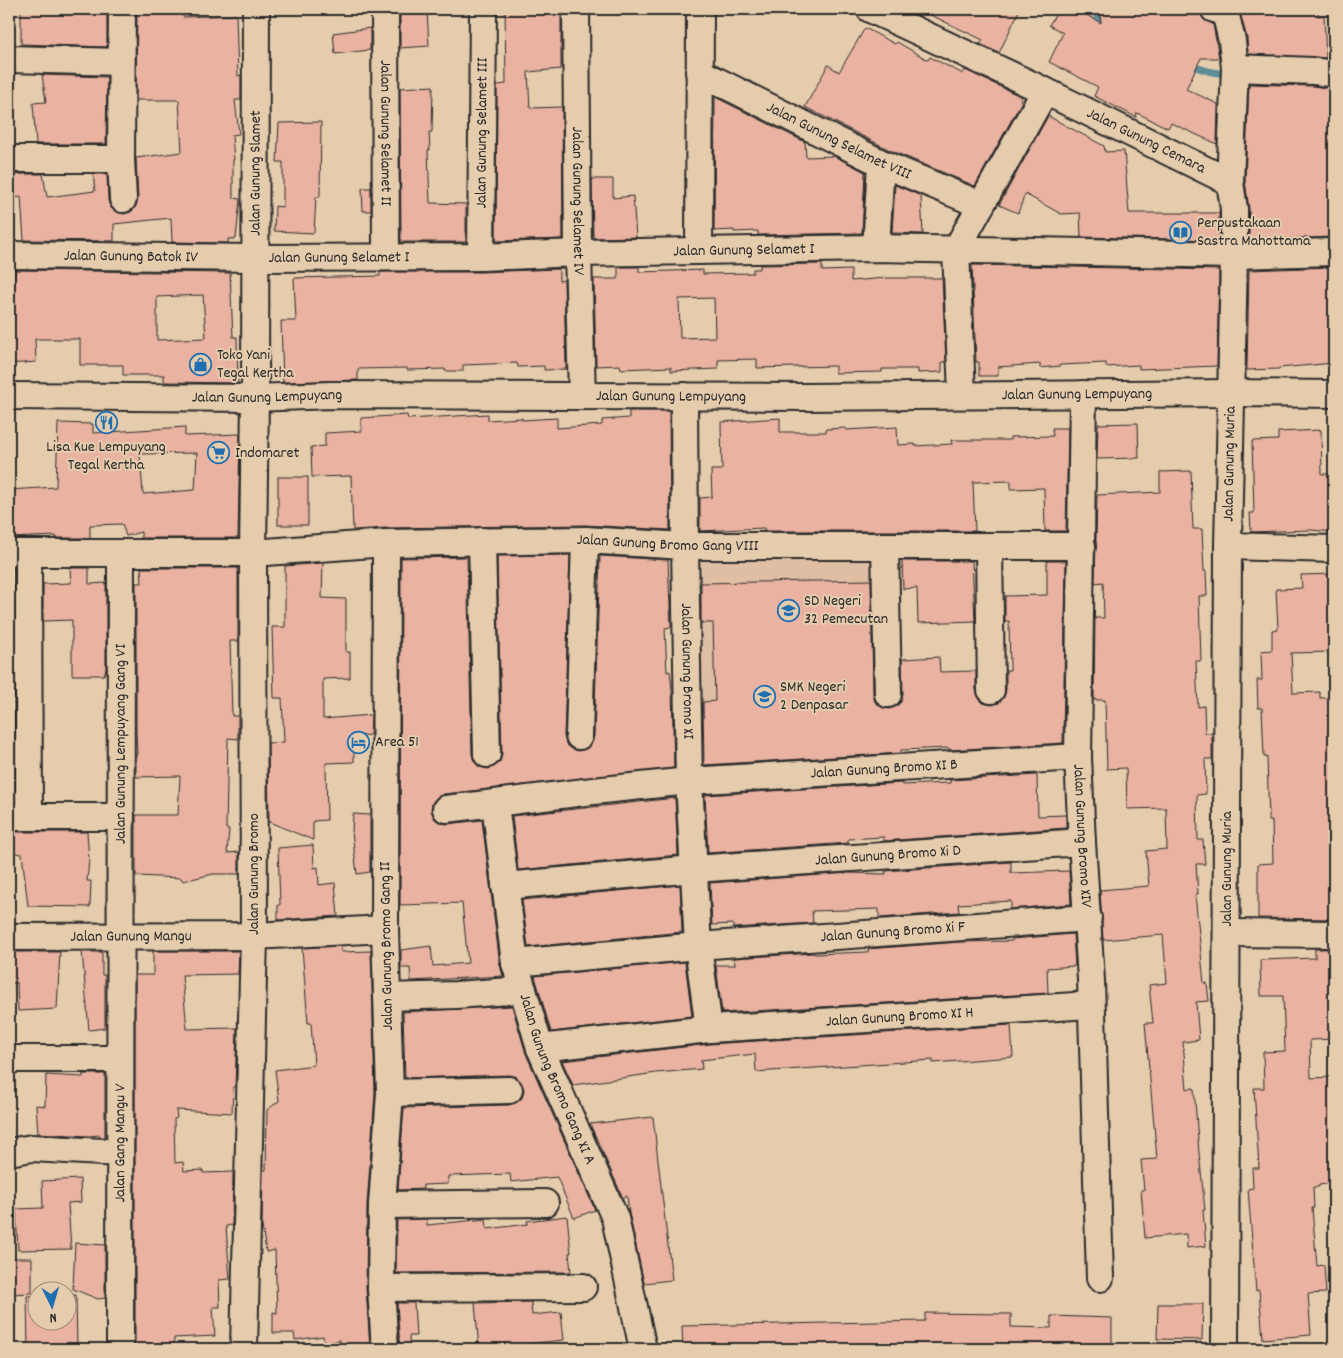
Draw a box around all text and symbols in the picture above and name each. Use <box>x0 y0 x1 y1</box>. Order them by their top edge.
street label: Jalan Gunung Selamet III <box>470 57 494 209</box>
street label: Jalan Gunung Selamet II <box>374 60 397 206</box>
street label: Jalan Gunung Selamet VIII <box>762 96 915 186</box>
street label: Jalan Gunung Cemara <box>1083 102 1210 180</box>
street label: Jalan Gunung Slamet <box>244 110 267 236</box>
street label: Jalan Gunung Selamet IV <box>565 126 590 276</box>
place label: Perpustakaan Sastra Mahottama <box>1197 212 1311 253</box>
library icon: Perpustakaan Sastra Mahottama <box>1169 220 1193 244</box>
street label: Jalan Gunung Selamet I <box>673 238 815 263</box>
street label: Jalan Gunung Batok IV <box>64 244 199 269</box>
street label: Jalan Gunung Selamet I <box>268 246 410 269</box>
place label: Toko Yani Tegal Kertha <box>217 344 294 385</box>
shop icon: Toko Yani Tegal Kertha <box>189 352 213 376</box>
street label: Jalan Gunung Lempuyang <box>1002 382 1152 407</box>
street label: Jalan Gunung Lempuyang <box>192 383 342 410</box>
street label: Jalan Gunung Lempuyang <box>596 385 746 408</box>
street label: Jalan Gunung Muria <box>1217 405 1243 522</box>
restaurant icon: Lisa Kue Lempuyang Tegal Kertha <box>94 411 118 435</box>
place label: Lisa Kue Lempuyang Tegal Kertha <box>46 436 166 477</box>
supermarket icon: Indomaret <box>207 441 231 465</box>
place label: Indomaret <box>235 442 299 465</box>
street label: Jalan Gunung Bromo Gang VIII <box>576 528 758 558</box>
place label: SD Negeri 32 Pemecutan <box>804 590 888 631</box>
school or university icon: SD Negeri 32 Pemecutan <box>776 598 800 622</box>
street label: Jalan Gunung Bromo XI <box>674 603 700 739</box>
street label: Jalan Gunung Lempuyang Gang VI <box>109 644 132 844</box>
place label: SMK Negeri 2 Denpasar <box>780 676 848 717</box>
school or university icon: SMK Negeri 2 Denpasar <box>752 684 776 708</box>
hotel icon: Area 51 <box>347 730 371 754</box>
place label: Area 51 <box>375 731 419 754</box>
street label: Jalan Gunung Bromo XI B <box>810 753 958 785</box>
street label: Jalan Gunung Bromo XIV <box>1067 763 1098 909</box>
street label: Jalan Gunung Muria <box>1216 811 1239 927</box>
street label: Jalan Gunung Bromo <box>243 813 266 935</box>
street label: Jalan Gunung Bromo Xi D <box>814 839 961 872</box>
street label: Jalan Gunung Bromo Gang II <box>374 861 400 1031</box>
street label: Jalan Gunung Bromo Xi F <box>820 915 966 949</box>
street label: Jalan Gunung Mangu <box>70 925 192 948</box>
street label: Jalan Gunung Bromo Gang XI A <box>513 991 602 1168</box>
street label: Jalan Gunung Bromo XI H <box>825 1001 974 1033</box>
street label: Jalan Gang Mangu V <box>109 1083 132 1203</box>
north arrow <box>28 1280 78 1330</box>
text: N <box>49 1307 57 1327</box>

